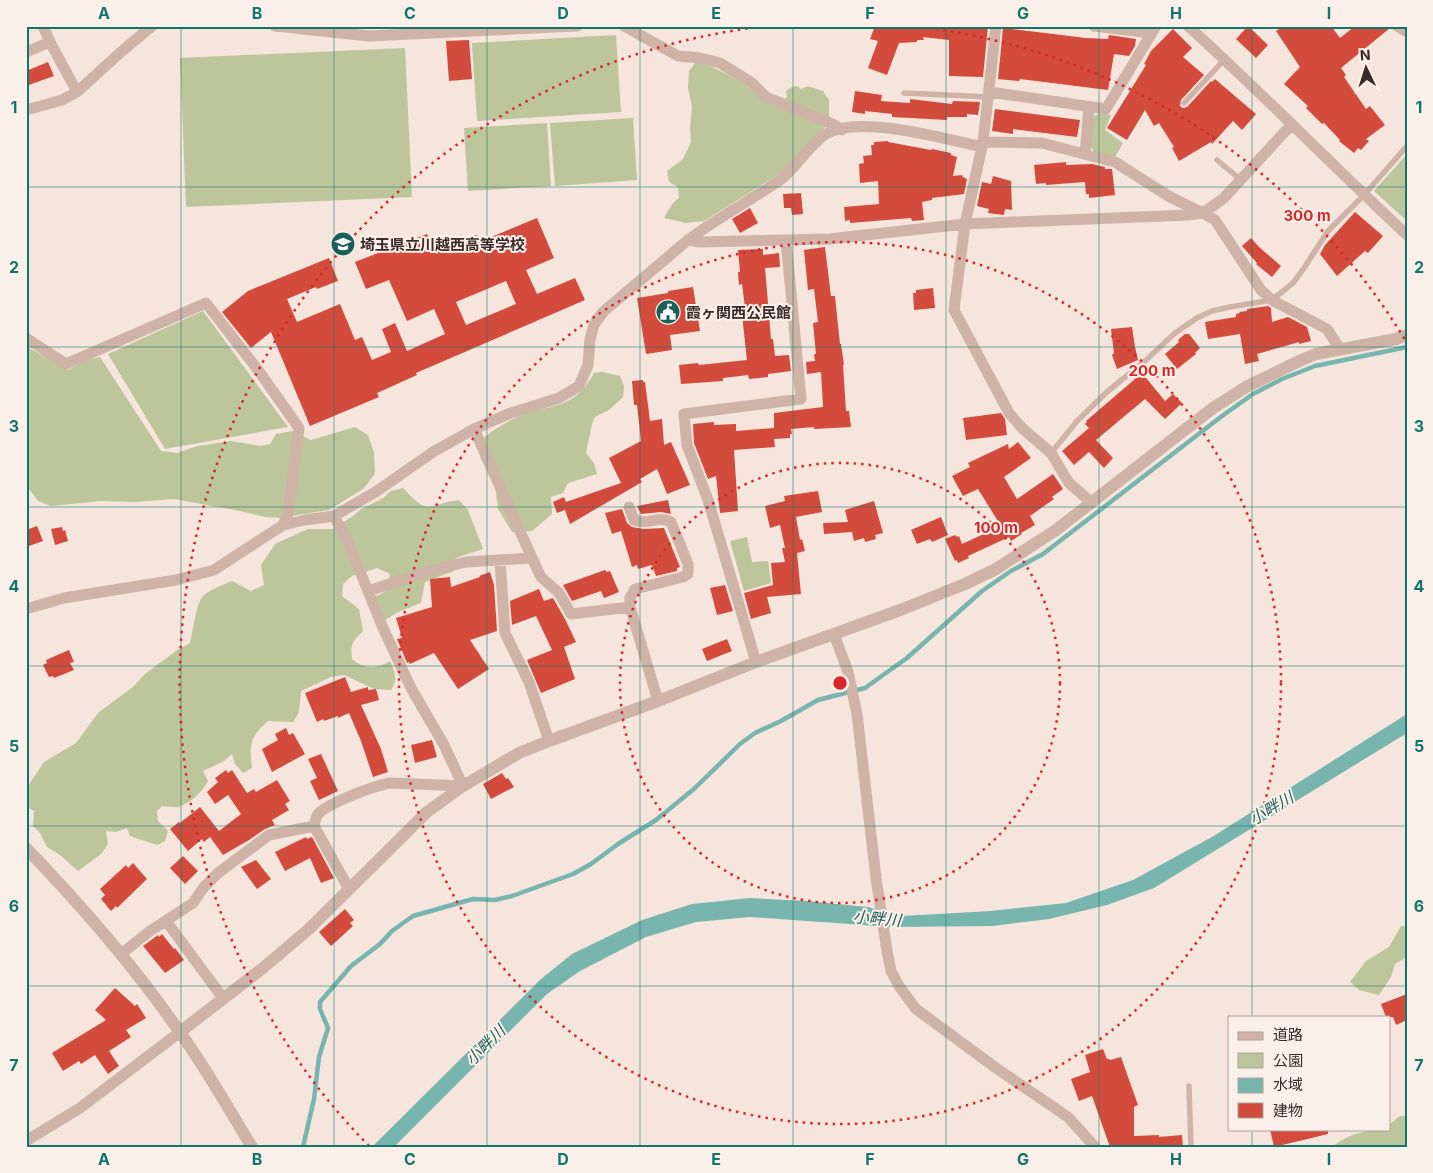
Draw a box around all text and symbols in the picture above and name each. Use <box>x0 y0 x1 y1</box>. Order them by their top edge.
text: A <box>98 3 110 23</box>
text: B <box>252 3 262 23</box>
text: C <box>404 3 416 23</box>
text: D <box>557 3 569 23</box>
text: E <box>711 3 721 23</box>
text: F <box>865 3 875 23</box>
text: G <box>1017 3 1029 23</box>
text: H <box>1170 3 1182 23</box>
text: I <box>1327 3 1331 23</box>
north arrow <box>1340 42 1390 92</box>
text: N <box>1359 46 1371 63</box>
text: 1 <box>11 97 17 117</box>
text: 1 <box>1416 97 1422 117</box>
text: 300 m <box>1283 206 1331 225</box>
school or university icon: 埼玉県立川越西高等学校 <box>330 231 356 257</box>
place label: 埼玉県立川越西高等学校 <box>360 235 525 254</box>
text: 2 <box>9 257 19 277</box>
text: 2 <box>1414 257 1424 277</box>
public building icon: 霞ヶ関西公民館 <box>655 299 681 325</box>
place label: 霞ヶ関西公民館 <box>686 303 791 322</box>
text: 200 m <box>1129 361 1175 380</box>
text: 3 <box>9 416 19 436</box>
text: 3 <box>1414 416 1424 436</box>
text: 100 m <box>974 518 1018 537</box>
text: 4 <box>9 576 20 596</box>
text: 4 <box>1414 576 1425 596</box>
centre of rings <box>831 674 849 692</box>
text: 5 <box>9 736 19 756</box>
text: 5 <box>1414 736 1424 756</box>
water label: 小畔川 <box>1245 786 1298 829</box>
text: 6 <box>9 896 19 916</box>
text: 6 <box>1414 896 1424 916</box>
water label: 小畔川 <box>852 906 904 930</box>
legend <box>1228 1016 1390 1130</box>
water label: 小畔川 <box>461 1020 510 1069</box>
text: 道路 <box>1273 1025 1303 1044</box>
text: 公園 <box>1273 1051 1303 1070</box>
text: 7 <box>9 1055 19 1075</box>
text: 7 <box>1414 1055 1424 1075</box>
text: 水域 <box>1273 1075 1303 1094</box>
text: 建物 <box>1273 1101 1303 1120</box>
text: A <box>98 1149 110 1169</box>
text: B <box>252 1149 262 1169</box>
text: C <box>404 1149 416 1169</box>
text: D <box>557 1149 569 1169</box>
text: E <box>711 1149 721 1169</box>
text: F <box>865 1149 875 1169</box>
text: G <box>1017 1149 1029 1169</box>
text: H <box>1170 1149 1182 1169</box>
text: I <box>1327 1149 1331 1169</box>

